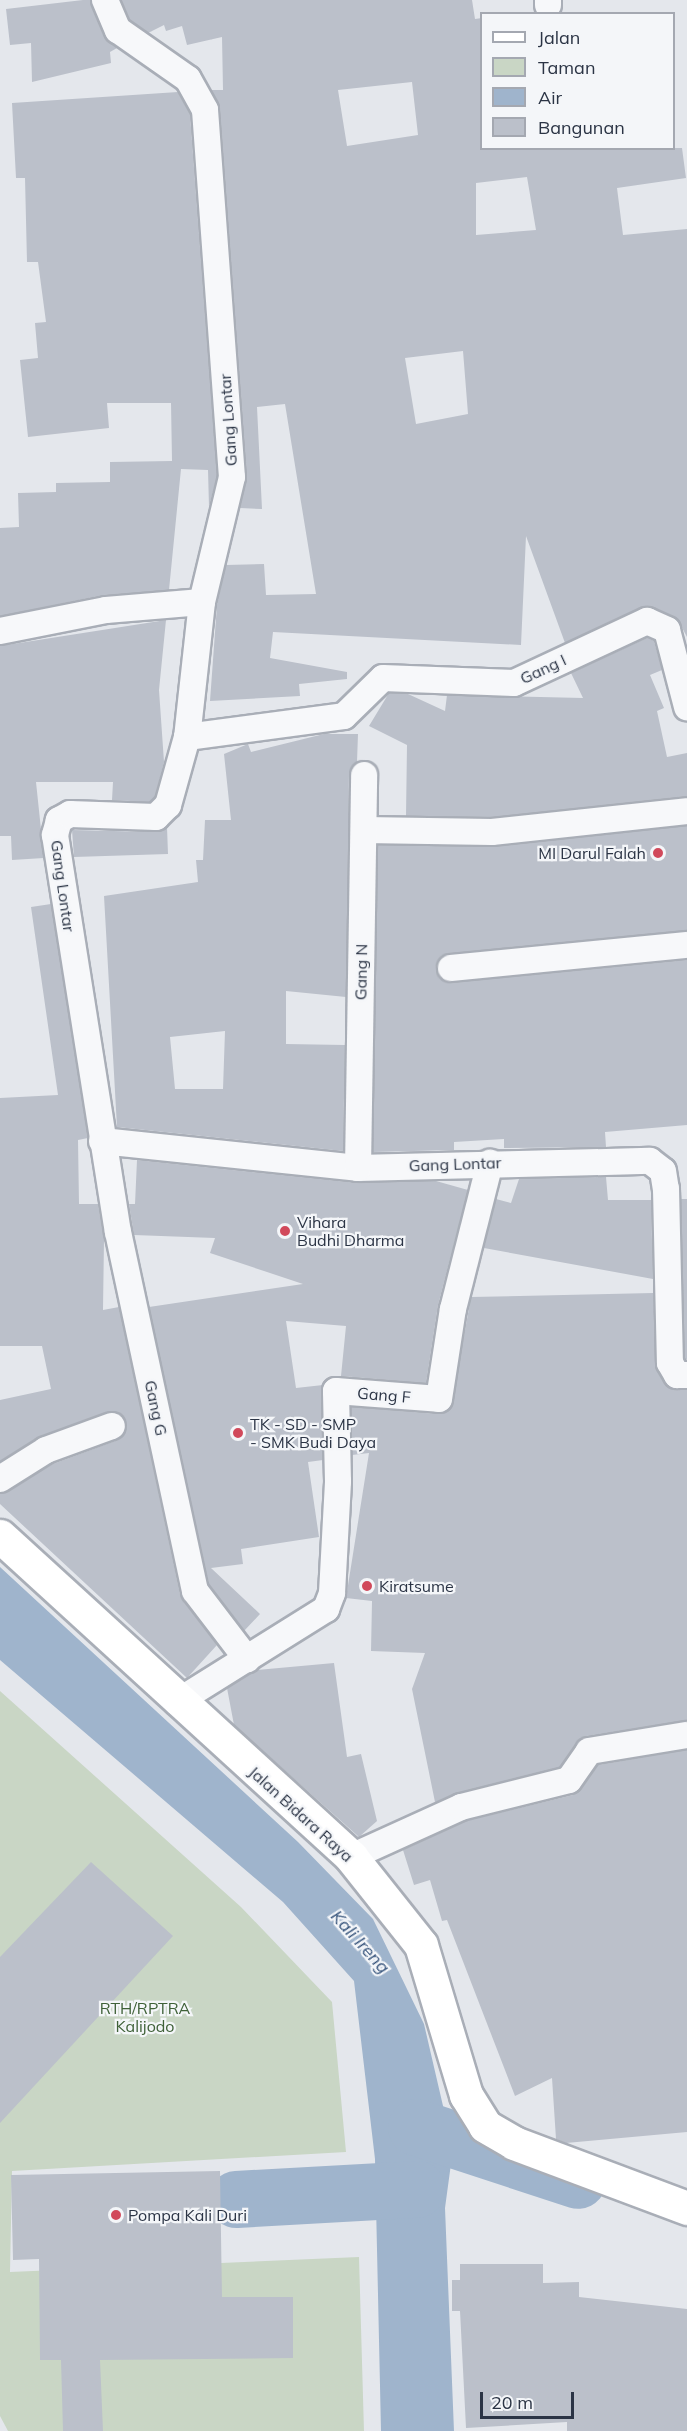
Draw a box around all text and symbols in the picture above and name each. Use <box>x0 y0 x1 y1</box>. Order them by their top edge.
legend <box>480 12 675 150</box>
text: Jalan <box>538 26 580 49</box>
text: Taman <box>538 56 595 79</box>
text: Air <box>538 86 562 109</box>
text: Bangunan <box>538 116 625 139</box>
street label: Gang Lontar <box>215 373 241 467</box>
street label: Gang I <box>517 650 569 688</box>
street label: Gang Lontar <box>47 839 79 933</box>
place label: MI Darul Falah <box>538 843 646 863</box>
marker: MI Darul Falah <box>651 846 665 860</box>
street label: Gang N <box>351 944 371 1000</box>
street label: Gang Lontar <box>408 1153 502 1175</box>
place label: Vihara Budhi Dharma <box>297 1212 404 1250</box>
marker: Vihara Budhi Dharma <box>278 1224 292 1238</box>
street label: Gang G <box>141 1379 171 1437</box>
street label: Gang F <box>357 1383 411 1407</box>
place label: TK - SD - SMP - SMK Budi Daya <box>250 1414 376 1452</box>
marker: TK - SD - SMP - SMK Budi Daya <box>231 1426 245 1440</box>
place label: Kiratsume <box>379 1576 454 1596</box>
marker: Kiratsume <box>360 1579 374 1593</box>
street label: Jalan Bidara Raya <box>245 1762 357 1866</box>
water label: Kali Ireng <box>326 1906 394 1978</box>
park label: RTH/RPTRA Kalijodo <box>100 1998 190 2036</box>
place label: Pompa Kali Duri <box>128 2205 247 2225</box>
marker: Pompa Kali Duri <box>109 2208 123 2222</box>
scale bar <box>483 2380 578 2418</box>
text: 20 m <box>491 2391 533 2414</box>

